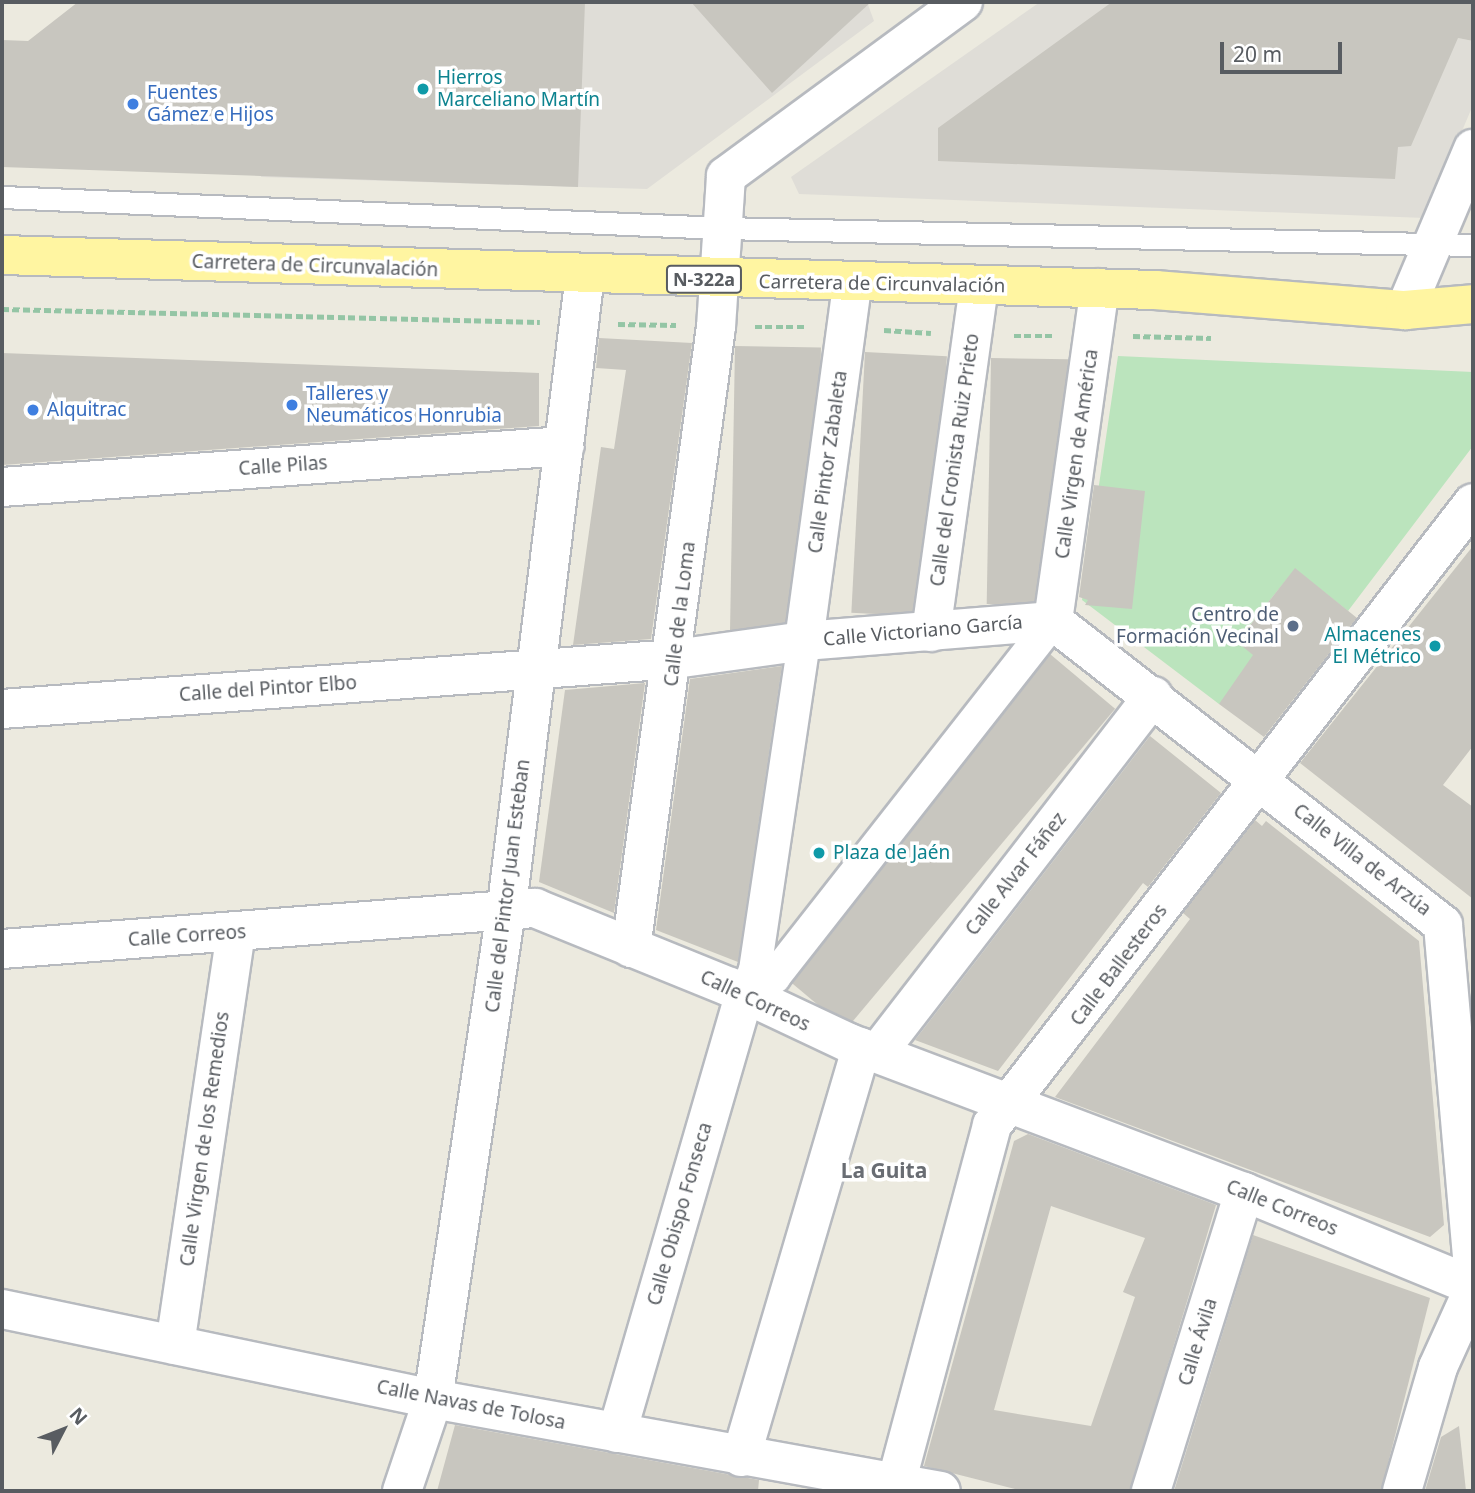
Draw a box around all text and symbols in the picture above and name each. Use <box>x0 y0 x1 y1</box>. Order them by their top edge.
scale bar <box>1223 28 1346 72</box>
text: 20 m <box>1233 40 1282 68</box>
place label: Hierros Marceliano Martín <box>437 67 600 111</box>
marker: Hierros Marceliano Martín <box>415 81 431 97</box>
place label: Fuentes Gámez e Hijos <box>147 82 274 126</box>
marker: Fuentes Gámez e Hijos <box>125 96 141 112</box>
street label: Carretera de Circunvalación <box>191 250 439 282</box>
road number: N-322a <box>666 264 742 293</box>
street label: Carretera de Circunvalación <box>758 270 1006 298</box>
street label: Calle del Cronista Ruiz Prieto <box>926 332 984 588</box>
street label: Calle Virgen de América <box>1051 348 1103 560</box>
street label: Calle Pintor Zabaleta <box>804 369 852 555</box>
place label: Talleres y Neumáticos Honrubia <box>306 383 502 427</box>
marker: Talleres y Neumáticos Honrubia <box>284 397 300 413</box>
place label: Alquitrac <box>47 399 126 421</box>
marker: Alquitrac <box>25 402 41 418</box>
street label: Calle Pilas <box>238 452 328 480</box>
street label: Calle de la Loma <box>660 540 700 688</box>
place label: Centro de Formación Vecinal <box>1116 604 1279 648</box>
street label: Calle Victoriano García <box>822 611 1024 651</box>
marker: Centro de Formación Vecinal <box>1285 618 1301 634</box>
place label: Almacenes El Métrico <box>1324 624 1421 668</box>
marker: Almacenes El Métrico <box>1427 638 1443 654</box>
street label: Calle del Pintor Elbo <box>178 671 358 707</box>
street label: Calle del Pintor Juan Esteban <box>481 758 535 1014</box>
street label: Calle Villa de Arzúa <box>1289 799 1435 921</box>
street label: Calle Alvar Fáñez <box>961 808 1071 940</box>
place label: Plaza de Jaén <box>833 842 950 864</box>
marker: Plaza de Jaén <box>811 845 827 861</box>
street label: Calle Ballesteros <box>1066 900 1172 1030</box>
street label: Calle Correos <box>127 921 247 951</box>
street label: Calle Correos <box>697 966 813 1036</box>
street label: Calle Virgen de los Remedios <box>176 1010 234 1268</box>
street label: Calle Obispo Fonseca <box>643 1120 717 1308</box>
district label: La Guita <box>841 1157 927 1183</box>
street label: Calle Correos <box>1223 1175 1341 1241</box>
street label: Calle Ávila <box>1174 1295 1222 1389</box>
street label: Calle Navas de Tolosa <box>375 1376 567 1434</box>
north arrow <box>28 1395 98 1465</box>
text: N <box>64 1402 93 1430</box>

